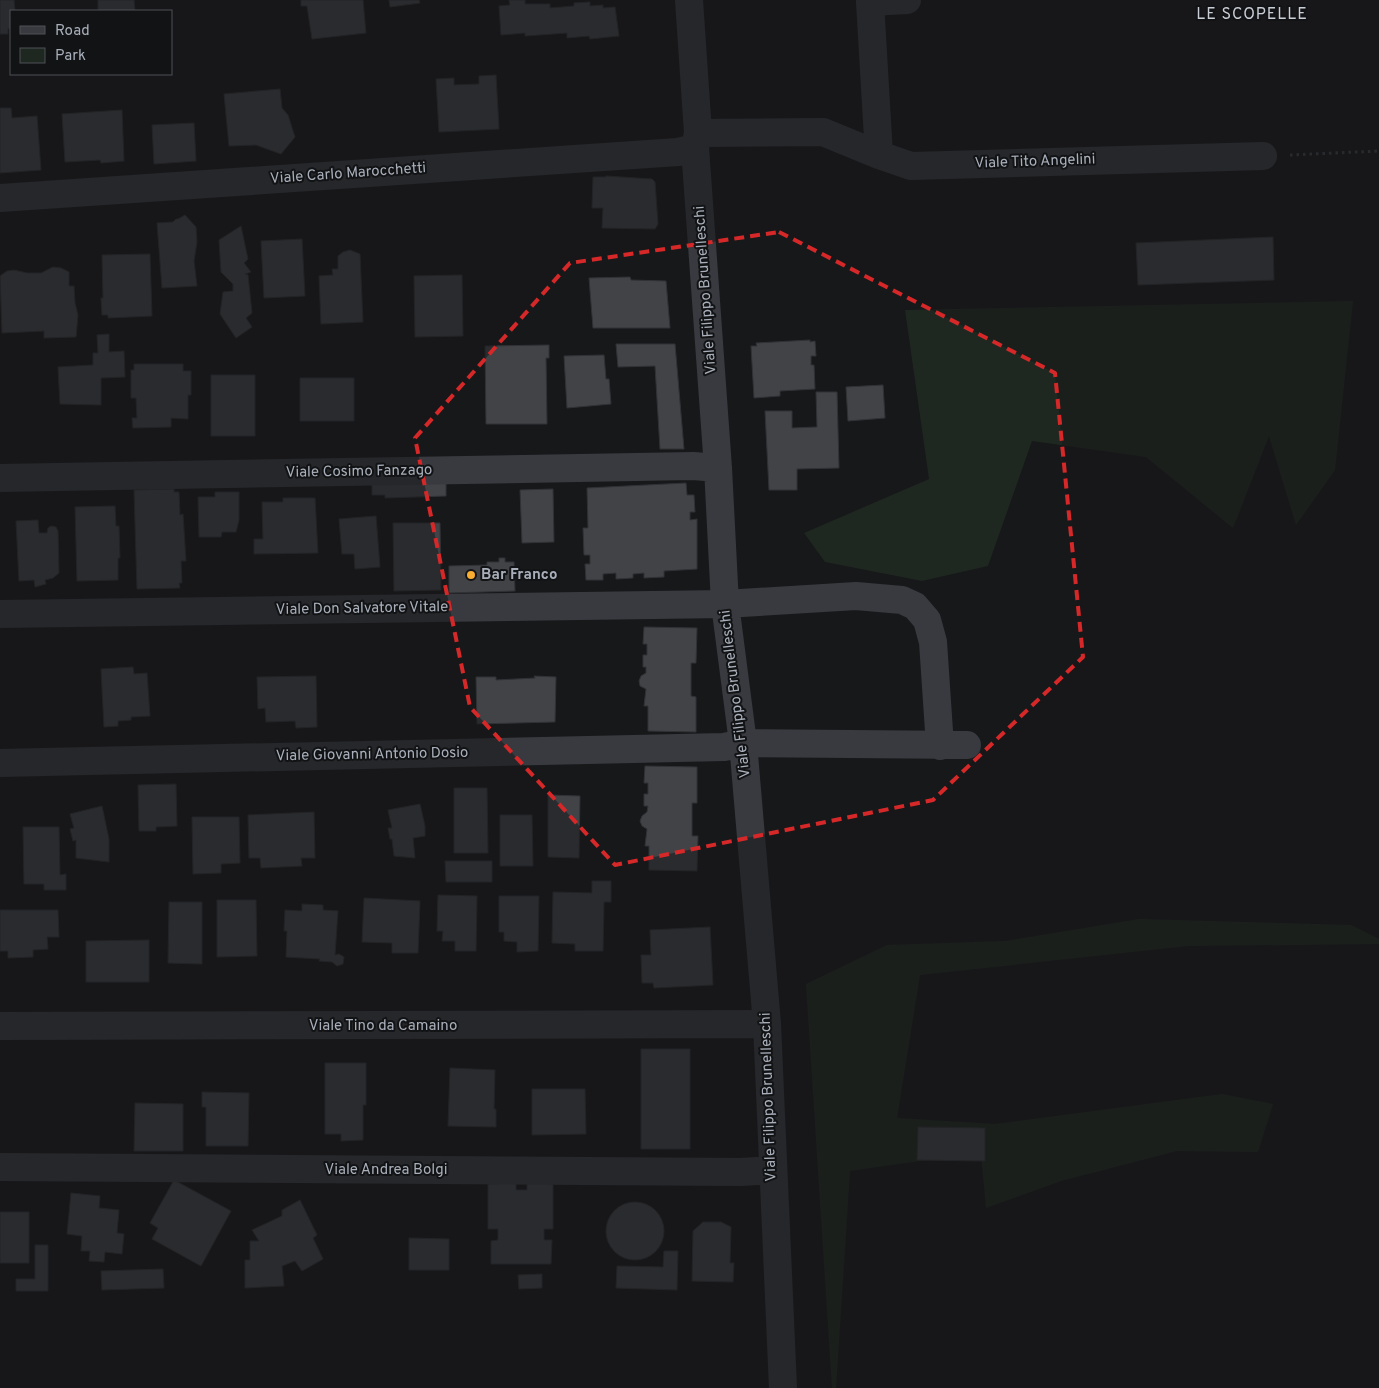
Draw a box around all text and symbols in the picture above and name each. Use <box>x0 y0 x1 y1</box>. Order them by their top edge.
district label: LE SCOPELLE <box>1196 5 1308 25</box>
legend <box>10 10 172 75</box>
text: Road <box>55 22 90 41</box>
text: Park <box>55 47 86 66</box>
street label: Viale Tito Angelini <box>974 150 1096 174</box>
street label: Viale Carlo Marocchetti <box>269 159 427 189</box>
street label: Viale Filippo Brunelleschi <box>691 205 721 375</box>
street label: Viale Cosimo Fanzago <box>285 461 433 483</box>
place label: Bar Franco <box>481 566 557 585</box>
marker: Bar Franco <box>465 569 477 581</box>
street label: Viale Don Salvatore Vitale <box>276 598 448 620</box>
street label: Viale Filippo Brunelleschi <box>716 609 756 779</box>
street label: Viale Giovanni Antonio Dosio <box>276 744 468 766</box>
street label: Viale Filippo Brunelleschi <box>757 1012 781 1182</box>
street label: Viale Tino da Camaino <box>309 1017 457 1036</box>
street label: Viale Andrea Bolgi <box>324 1161 448 1180</box>

